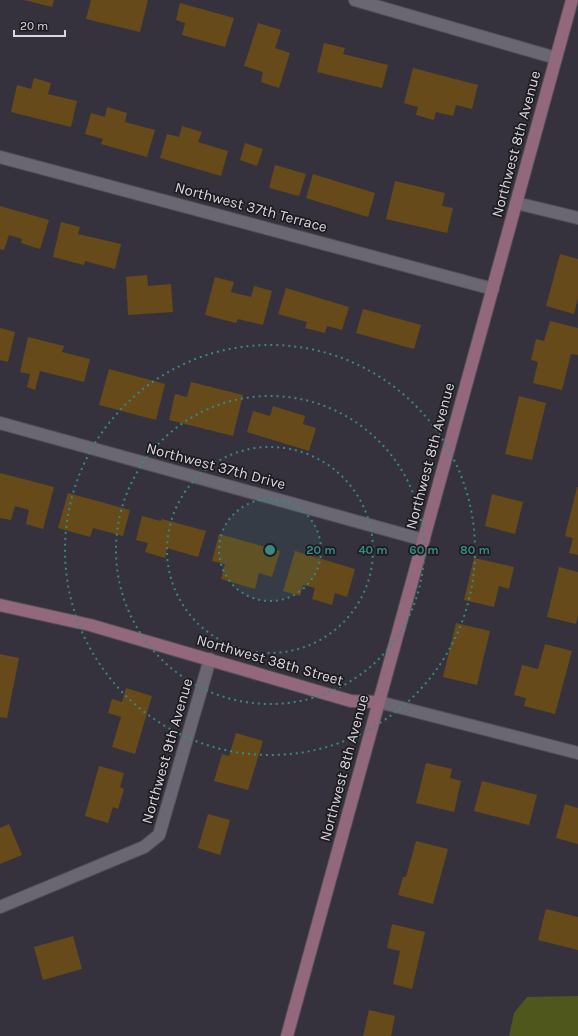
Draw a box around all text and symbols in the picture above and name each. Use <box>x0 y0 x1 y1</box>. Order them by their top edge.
scale bar <box>14 12 65 38</box>
text: 20 m <box>20 19 48 33</box>
street label: Northwest 8th Avenue <box>488 69 544 219</box>
street label: Northwest 37th Terrace <box>173 178 329 236</box>
street label: Northwest 8th Avenue <box>402 381 458 531</box>
street label: Northwest 37th Drive <box>144 439 288 493</box>
centre of rings <box>263 543 277 557</box>
text: 20 m <box>306 543 336 557</box>
text: 40 m <box>358 543 388 557</box>
text: 60 m <box>409 543 439 557</box>
text: 80 m <box>460 543 490 557</box>
street label: Northwest 38th Street <box>195 630 346 690</box>
street label: Northwest 9th Avenue <box>138 676 196 826</box>
street label: Northwest 8th Avenue <box>316 693 372 843</box>

